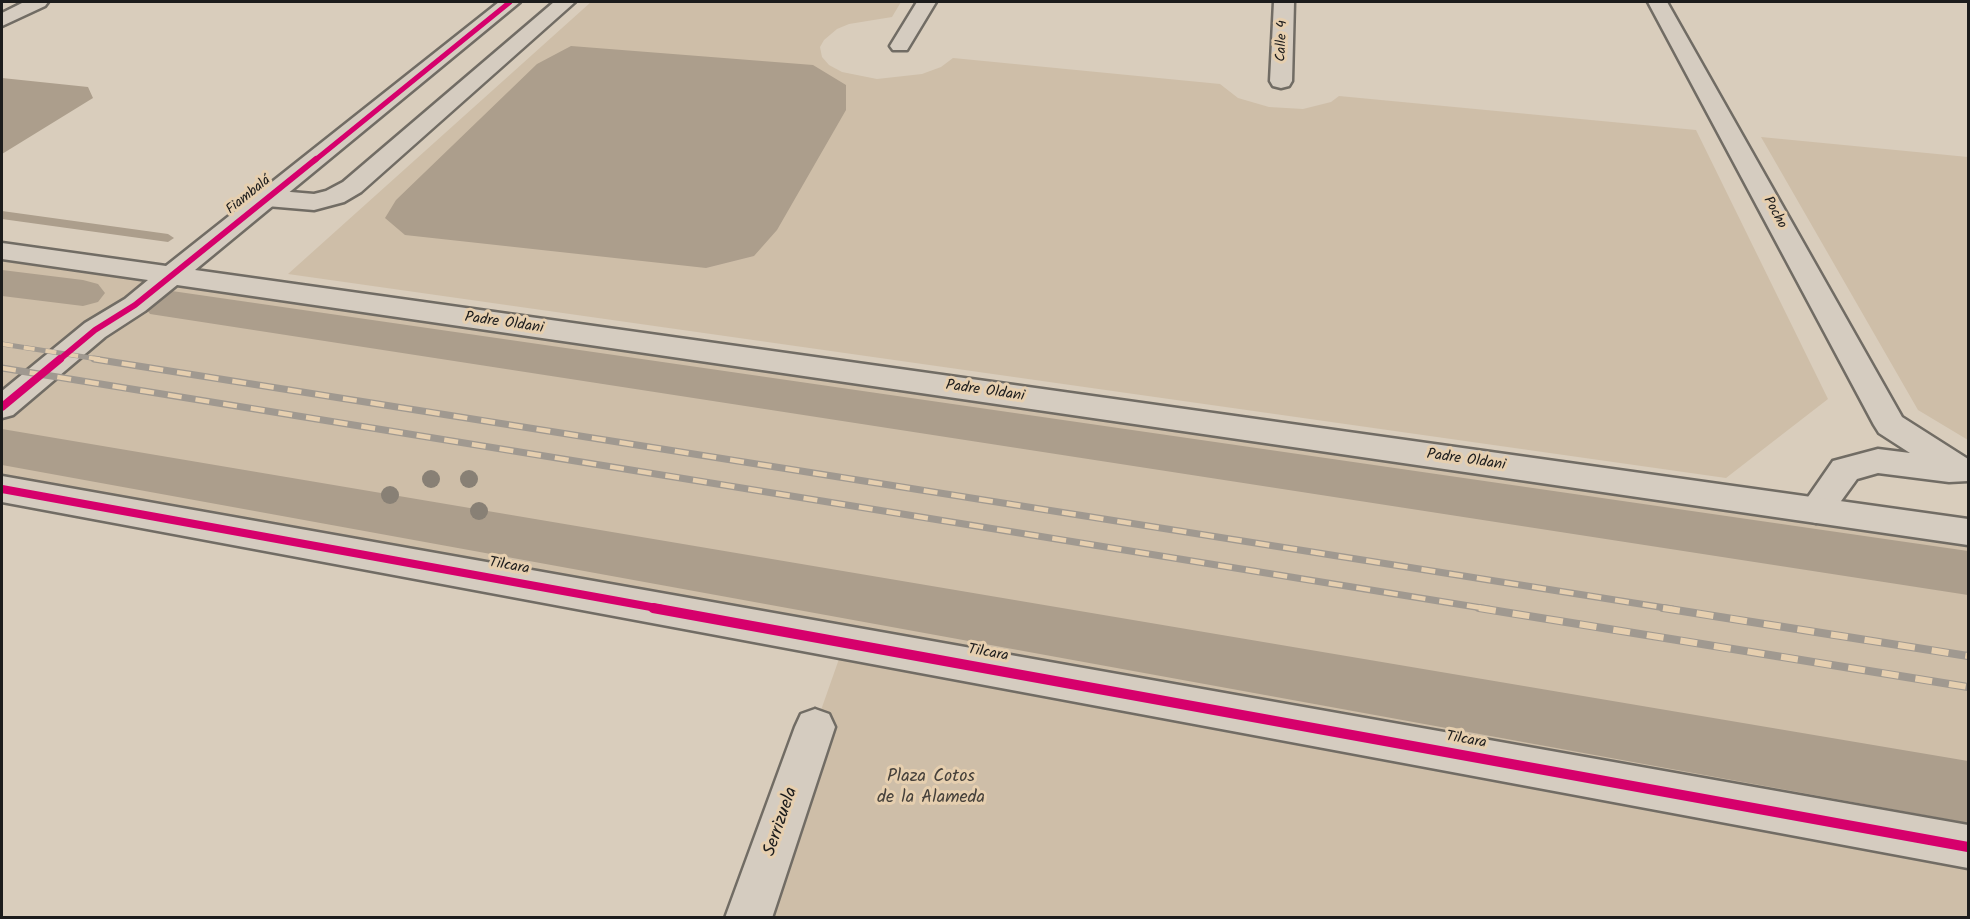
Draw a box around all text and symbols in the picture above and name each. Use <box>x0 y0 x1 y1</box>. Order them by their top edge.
street label: Calle 4 <box>1274 20 1292 62</box>
street label: Fiambalá <box>223 173 275 219</box>
street label: Pocho <box>1758 194 1790 232</box>
street label: Padre Oldani <box>463 310 545 338</box>
street label: Padre Oldani <box>944 378 1026 406</box>
street label: Padre Oldani <box>1425 447 1507 475</box>
street label: Tilcara <box>487 555 531 579</box>
street label: Tilcara <box>966 642 1010 666</box>
street label: Tilcara <box>1444 729 1488 753</box>
park label: Plaza Cotos de la Alameda <box>877 767 985 810</box>
street label: Serrizuela <box>760 785 804 859</box>

